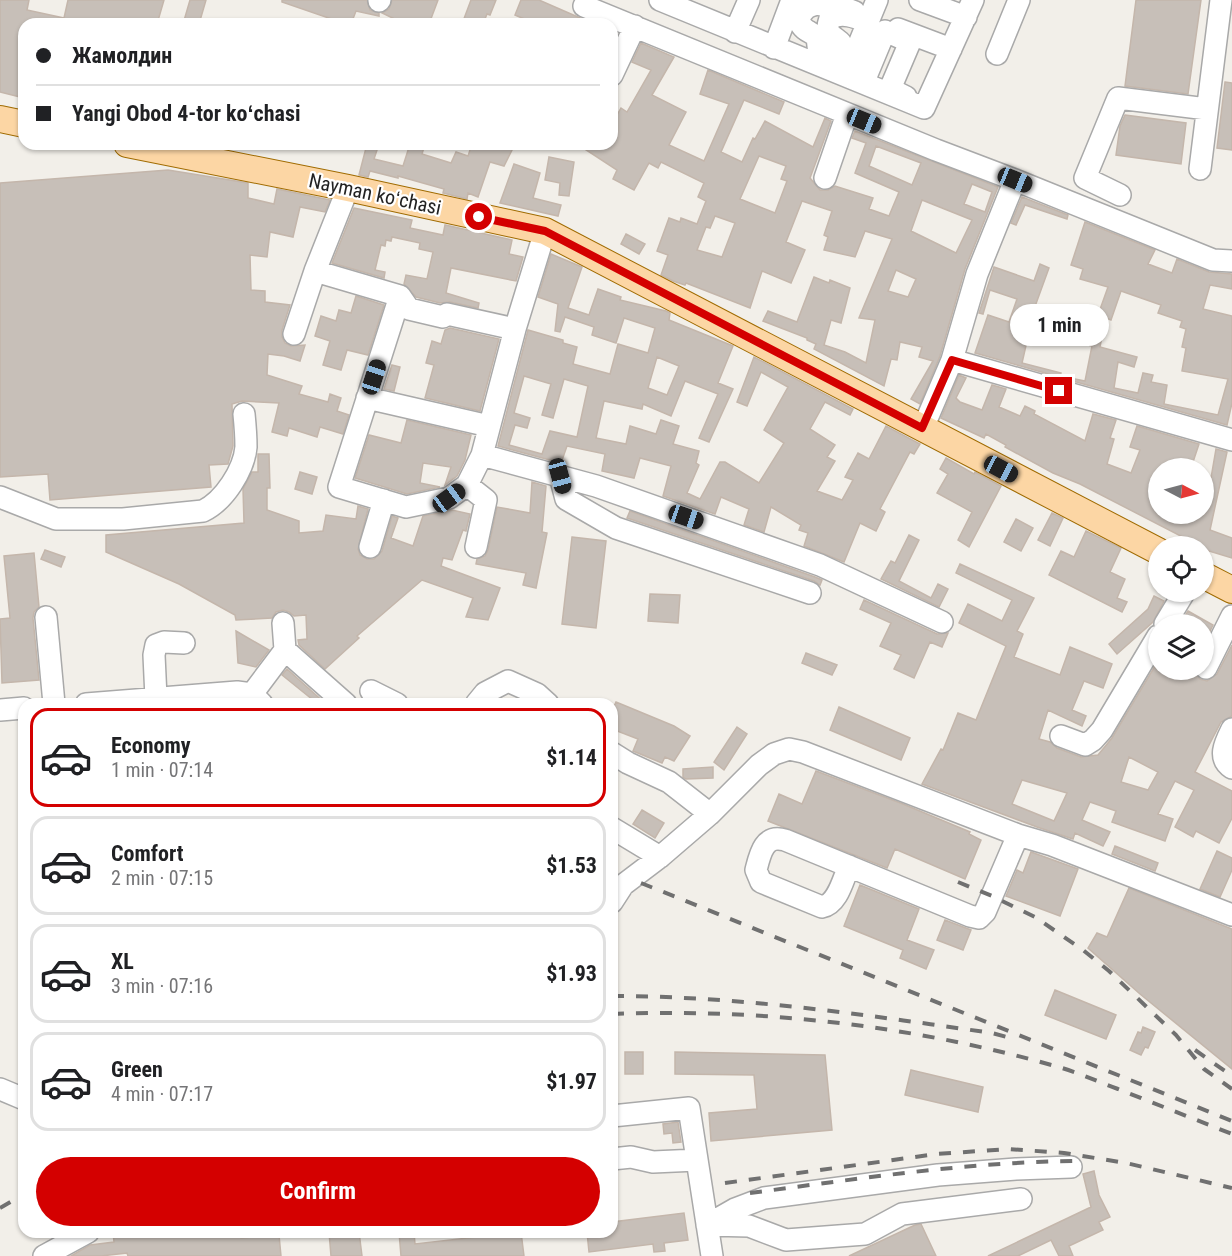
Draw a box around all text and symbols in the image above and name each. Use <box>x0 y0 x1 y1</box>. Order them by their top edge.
text: Жамолдин <box>72 43 172 68</box>
text: Yangi Obod 4-tor koʻchasi <box>72 101 300 126</box>
car <box>844 106 884 136</box>
car <box>995 165 1035 195</box>
street label: Nayman koʻchasi <box>307 168 443 220</box>
route start <box>465 203 492 230</box>
callout: 1 min <box>1010 304 1108 346</box>
text: 1 min <box>1037 313 1082 337</box>
car <box>360 357 388 397</box>
route end <box>1045 377 1072 404</box>
car <box>981 453 1021 485</box>
car <box>547 456 573 496</box>
north arrow <box>1148 458 1214 524</box>
map controls <box>1148 458 1214 680</box>
car <box>429 480 469 516</box>
car <box>666 503 706 531</box>
button: locate <box>1148 536 1214 602</box>
button: layers <box>1148 614 1214 680</box>
icon: car <box>39 731 93 785</box>
text: Economy <box>111 733 191 758</box>
text: $1.14 <box>546 745 597 770</box>
text: 1 min · 07:14 <box>111 758 213 782</box>
icon: car <box>39 839 93 893</box>
text: Comfort <box>111 841 184 866</box>
text: $1.53 <box>546 853 597 878</box>
text: 2 min · 07:15 <box>111 866 213 890</box>
icon: car <box>39 947 93 1001</box>
text: XL <box>111 949 134 974</box>
text: $1.93 <box>546 961 597 986</box>
text: 3 min · 07:16 <box>111 974 213 998</box>
icon: car <box>39 1055 93 1109</box>
text: Green <box>111 1057 163 1082</box>
text: $1.97 <box>546 1069 597 1094</box>
text: 4 min · 07:17 <box>111 1082 213 1106</box>
button: Confirm <box>36 1157 600 1226</box>

